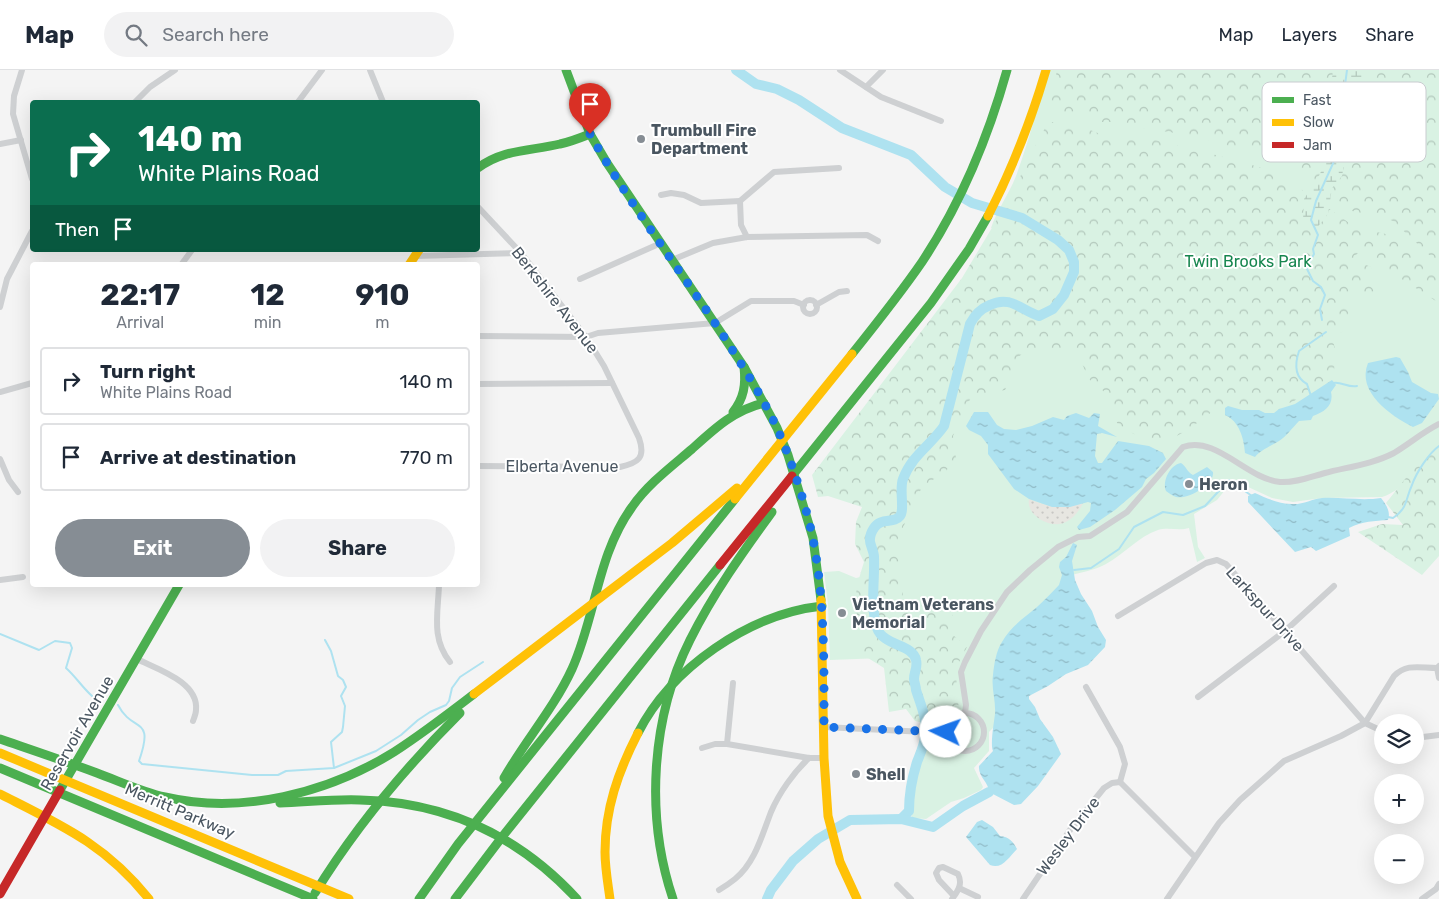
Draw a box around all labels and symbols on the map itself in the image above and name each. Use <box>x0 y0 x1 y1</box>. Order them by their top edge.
legend <box>1262 82 1426 162</box>
pin <box>569 83 611 134</box>
text: Fast <box>1303 92 1332 109</box>
text: Slow <box>1303 114 1334 131</box>
place label: Trumbull Fire Department <box>651 121 757 158</box>
marker: Trumbull Fire Department <box>635 133 647 145</box>
text: Jam <box>1303 137 1332 154</box>
street label: Berkshire Avenue <box>507 243 603 357</box>
park label: Twin Brooks Park <box>1185 252 1312 271</box>
street label: Elberta Avenue <box>506 457 618 476</box>
place label: Heron <box>1199 475 1248 494</box>
marker: Heron <box>1183 478 1195 490</box>
street label: Larkspur Drive <box>1222 563 1308 655</box>
place label: Vietnam Veterans Memorial <box>852 595 994 632</box>
marker: Vietnam Veterans Memorial <box>836 607 848 619</box>
street label: Reservoir Avenue <box>36 672 118 794</box>
position arrow <box>919 705 971 757</box>
place label: Shell <box>866 765 906 784</box>
marker: Shell <box>850 768 862 780</box>
street label: Merritt Parkway <box>122 779 238 843</box>
street label: Wesley Drive <box>1032 793 1104 879</box>

